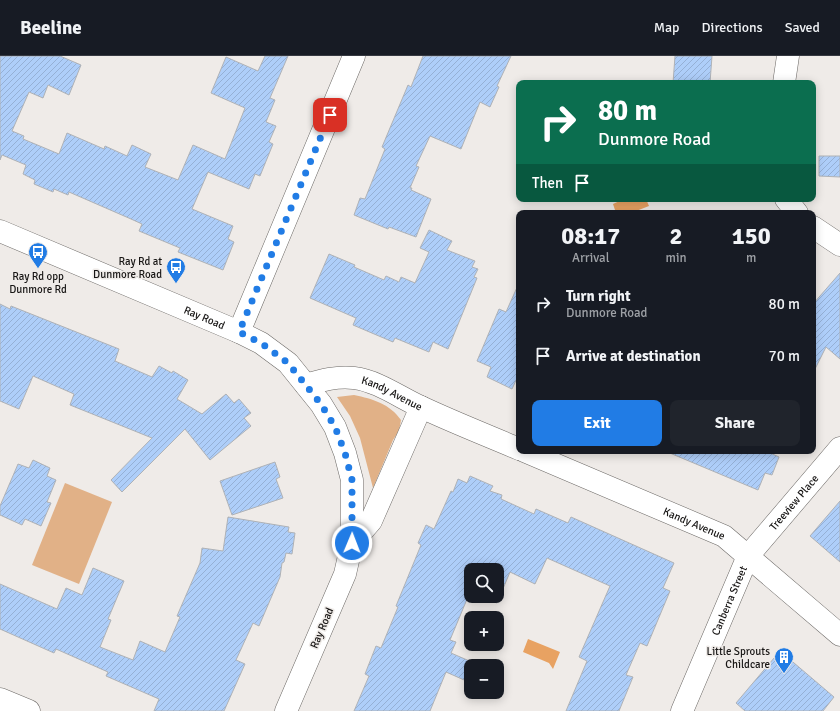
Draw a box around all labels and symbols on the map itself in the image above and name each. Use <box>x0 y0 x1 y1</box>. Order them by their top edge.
pin <box>313 98 347 132</box>
bus stop icon: Ray Rd opp Dunmore Rd <box>27 241 49 269</box>
place label: Ray Rd at Dunmore Road <box>93 255 162 281</box>
bus stop icon: Ray Rd at Dunmore Road <box>165 256 187 284</box>
place label: Ray Rd opp Dunmore Rd <box>9 270 67 296</box>
street label: Ray Road <box>182 303 227 332</box>
street label: Kandy Avenue <box>360 373 424 413</box>
street label: Treeview Place <box>766 472 821 533</box>
street label: Kandy Avenue <box>661 504 727 542</box>
position arrow <box>331 522 373 564</box>
street label: Canberra Street <box>708 564 750 637</box>
street label: Ray Road <box>308 605 336 650</box>
place label: Little Sprouts Childcare <box>707 645 770 671</box>
building icon: Little Sprouts Childcare <box>773 646 795 674</box>

